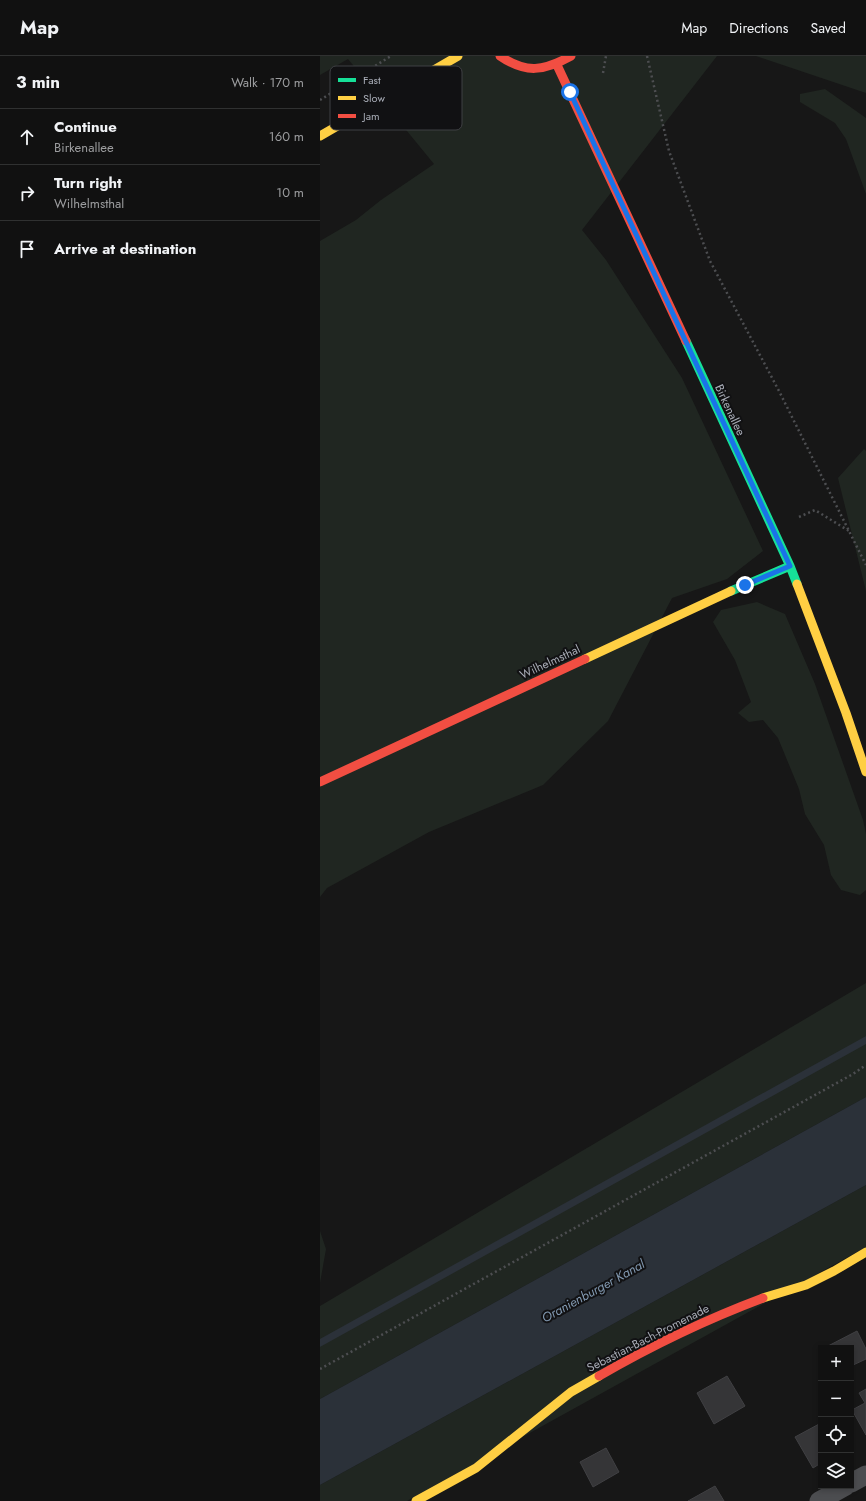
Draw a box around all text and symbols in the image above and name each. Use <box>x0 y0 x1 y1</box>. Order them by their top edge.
text: Map <box>20 14 59 41</box>
text: Map <box>681 18 707 38</box>
text: Directions <box>729 18 789 38</box>
text: Saved <box>811 18 846 38</box>
legend <box>330 66 462 130</box>
text: 3 min <box>16 70 60 94</box>
text: Fast <box>363 72 381 88</box>
text: Walk · 170 m <box>231 73 304 92</box>
route start <box>561 83 579 101</box>
text: Slow <box>363 90 385 106</box>
text: Jam <box>361 108 380 124</box>
text: Continue <box>54 116 117 138</box>
icon: ahead <box>16 126 38 148</box>
text: 160 m <box>269 127 304 146</box>
text: Birkenallee <box>54 138 114 157</box>
text: Turn right <box>54 172 122 194</box>
icon: right <box>16 182 38 204</box>
text: 10 m <box>276 183 304 202</box>
text: Wilhelmsthal <box>54 194 124 213</box>
icon: arrive <box>16 238 38 260</box>
text: Arrive at destination <box>54 238 196 260</box>
street label: Birkenallee <box>710 381 750 439</box>
route end <box>736 576 754 594</box>
street label: Wilhelmsthal <box>517 640 583 684</box>
water label: Oranienburger Kanal <box>538 1254 649 1327</box>
street label: Sebastian-Bach-Promenade <box>584 1299 712 1377</box>
map controls <box>818 1345 854 1489</box>
button: + <box>818 1345 854 1381</box>
button: − <box>818 1381 854 1417</box>
button: locate <box>818 1417 854 1453</box>
button: layers <box>818 1453 854 1489</box>

